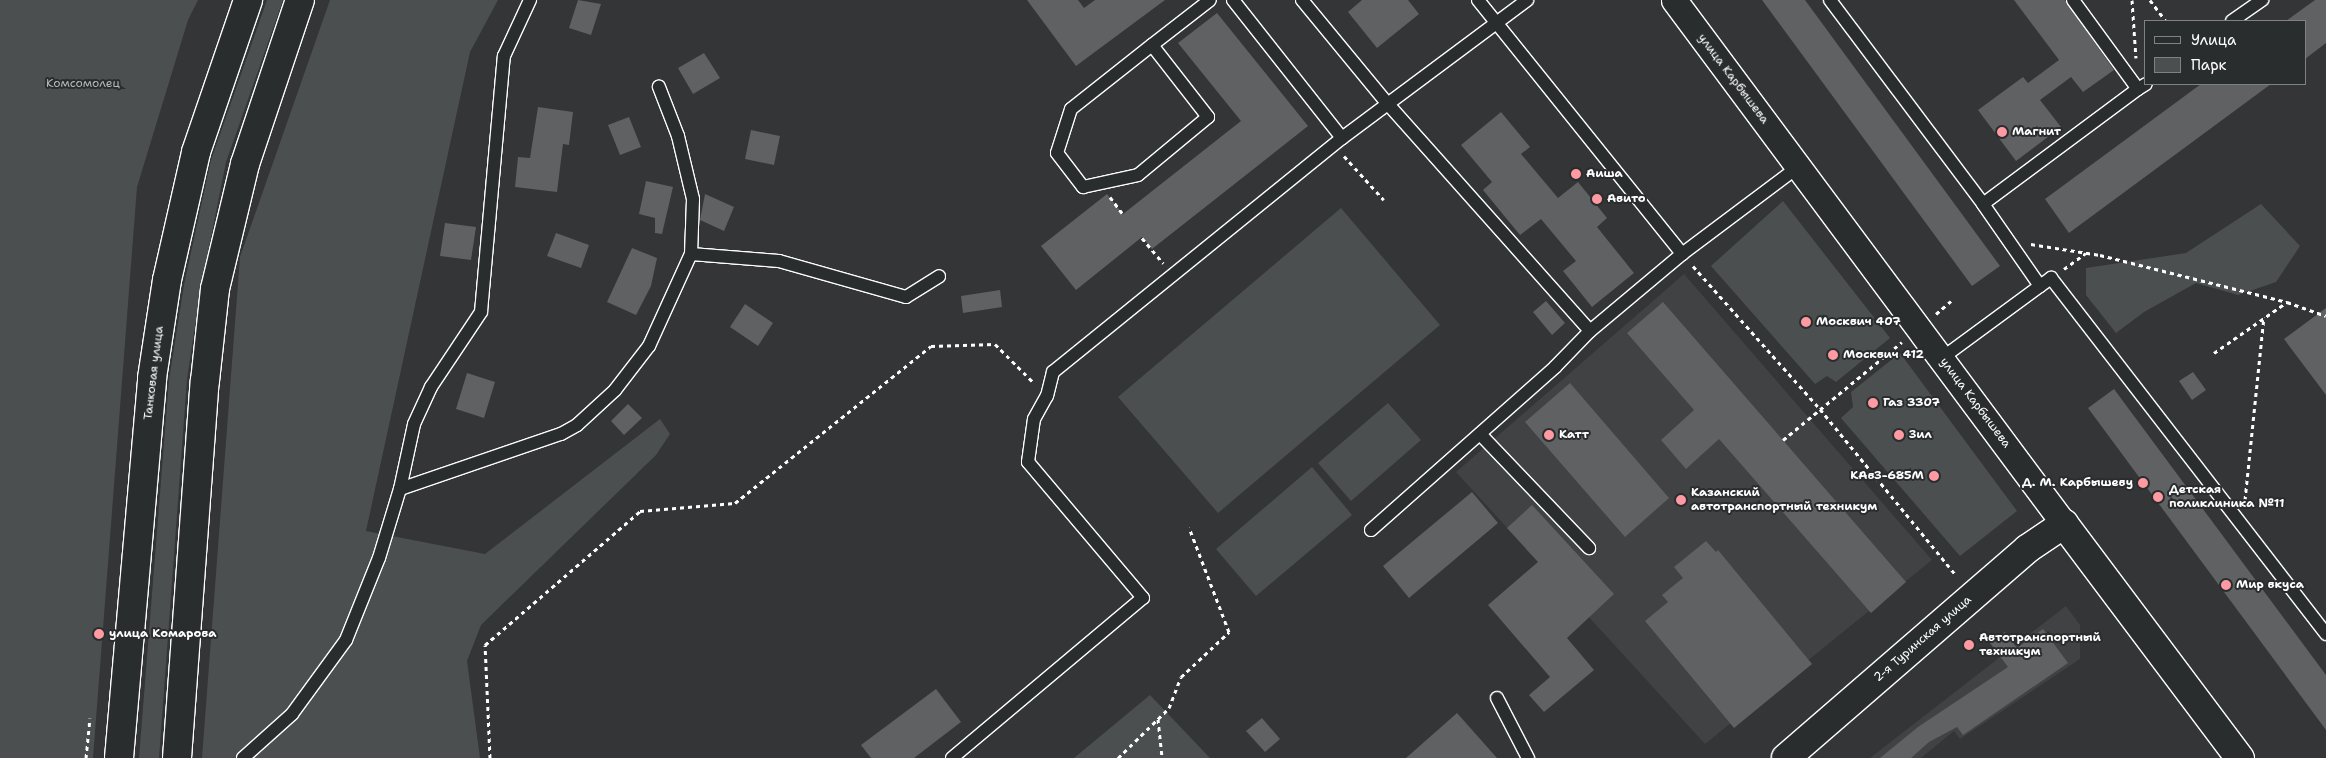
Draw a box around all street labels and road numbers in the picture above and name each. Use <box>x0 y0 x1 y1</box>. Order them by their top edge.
street label: улица Карбышева <box>1694 31 1772 127</box>
street label: Танковая улица <box>141 325 167 421</box>
street label: улица Карбышева <box>1936 355 2014 451</box>
street label: 2-я Туринская улица <box>1871 593 1975 685</box>

